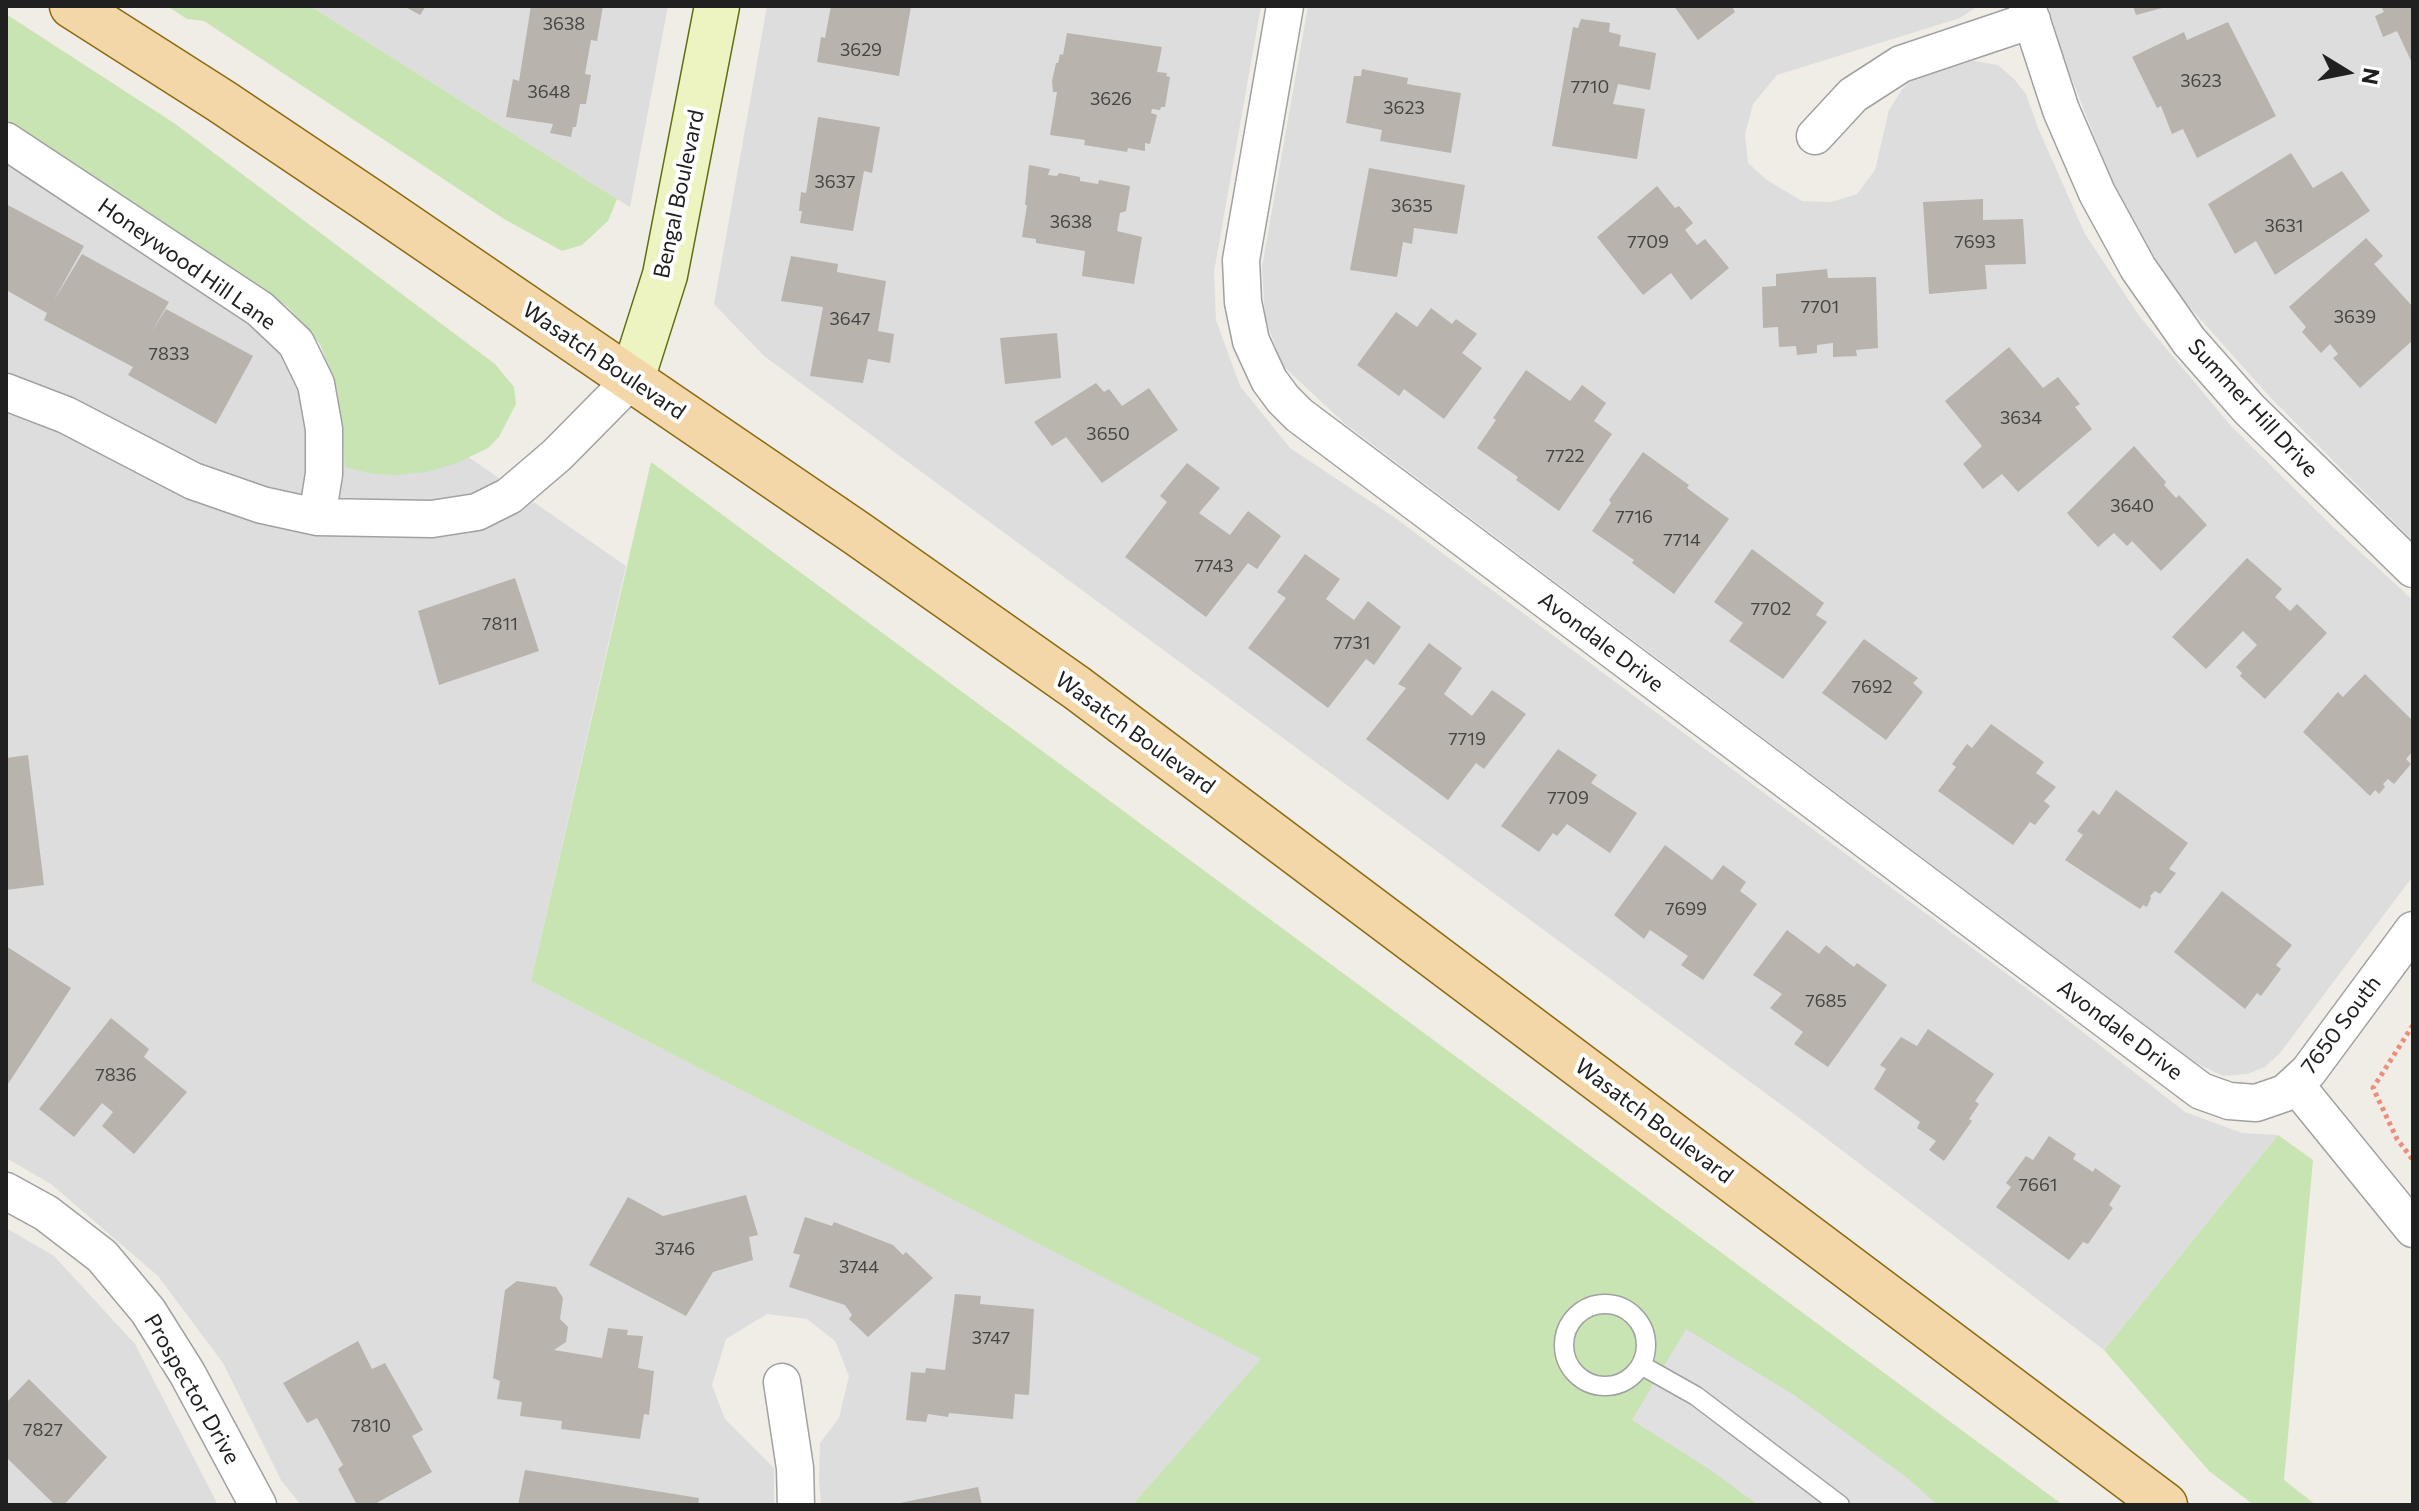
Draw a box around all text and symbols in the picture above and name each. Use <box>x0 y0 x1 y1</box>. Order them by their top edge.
house number: 3638 <box>543 13 585 35</box>
north arrow <box>2307 32 2387 112</box>
house number: 3629 <box>840 39 882 61</box>
text: N <box>2356 66 2386 87</box>
house number: 3623 <box>2180 70 2222 92</box>
house number: 7710 <box>1571 76 1609 98</box>
house number: 3648 <box>528 81 570 103</box>
house number: 3626 <box>1090 88 1132 110</box>
house number: 3623 <box>1383 97 1425 119</box>
street label: Bengal Boulevard <box>648 107 710 281</box>
house number: 3637 <box>815 171 855 193</box>
street label: Honeywood Hill Lane <box>93 193 281 335</box>
house number: 3635 <box>1391 195 1433 217</box>
house number: 3638 <box>1050 211 1092 233</box>
house number: 3631 <box>2264 215 2304 237</box>
house number: 7709 <box>1627 231 1669 253</box>
house number: 7693 <box>1954 231 1996 253</box>
house number: 7701 <box>1801 296 1839 318</box>
street label: Wasatch Boulevard <box>517 297 691 425</box>
house number: 3639 <box>2334 306 2376 328</box>
house number: 3647 <box>829 308 871 330</box>
street label: Summer Hill Drive <box>2182 334 2324 482</box>
house number: 7833 <box>149 343 189 365</box>
house number: 3634 <box>2000 407 2042 429</box>
house number: 3650 <box>1086 423 1130 445</box>
house number: 7722 <box>1546 445 1584 467</box>
house number: 3640 <box>2110 495 2154 517</box>
house number: 7716 <box>1615 506 1653 528</box>
house number: 7714 <box>1663 529 1701 551</box>
house number: 7743 <box>1195 555 1233 577</box>
street label: Avondale Drive <box>1533 586 1669 698</box>
house number: 7702 <box>1751 598 1791 620</box>
house number: 7811 <box>482 613 518 635</box>
house number: 7731 <box>1334 632 1370 654</box>
street label: Wasatch Boulevard <box>1050 666 1220 800</box>
house number: 7692 <box>1851 676 1893 698</box>
house number: 7719 <box>1448 728 1486 750</box>
house number: 7709 <box>1547 787 1589 809</box>
house number: 7699 <box>1665 898 1707 920</box>
street label: 7650 South <box>2296 971 2386 1079</box>
street label: Avondale Drive <box>2052 974 2188 1086</box>
house number: 7685 <box>1805 990 1847 1012</box>
street label: Wasatch Boulevard <box>1570 1053 1738 1189</box>
house number: 7836 <box>95 1064 137 1086</box>
house number: 7661 <box>2018 1174 2058 1196</box>
house number: 3746 <box>655 1238 695 1260</box>
house number: 3744 <box>839 1256 879 1278</box>
street label: Prospector Drive <box>138 1309 246 1469</box>
house number: 3747 <box>972 1327 1010 1349</box>
house number: 7810 <box>351 1415 391 1437</box>
house number: 7827 <box>23 1419 63 1441</box>

